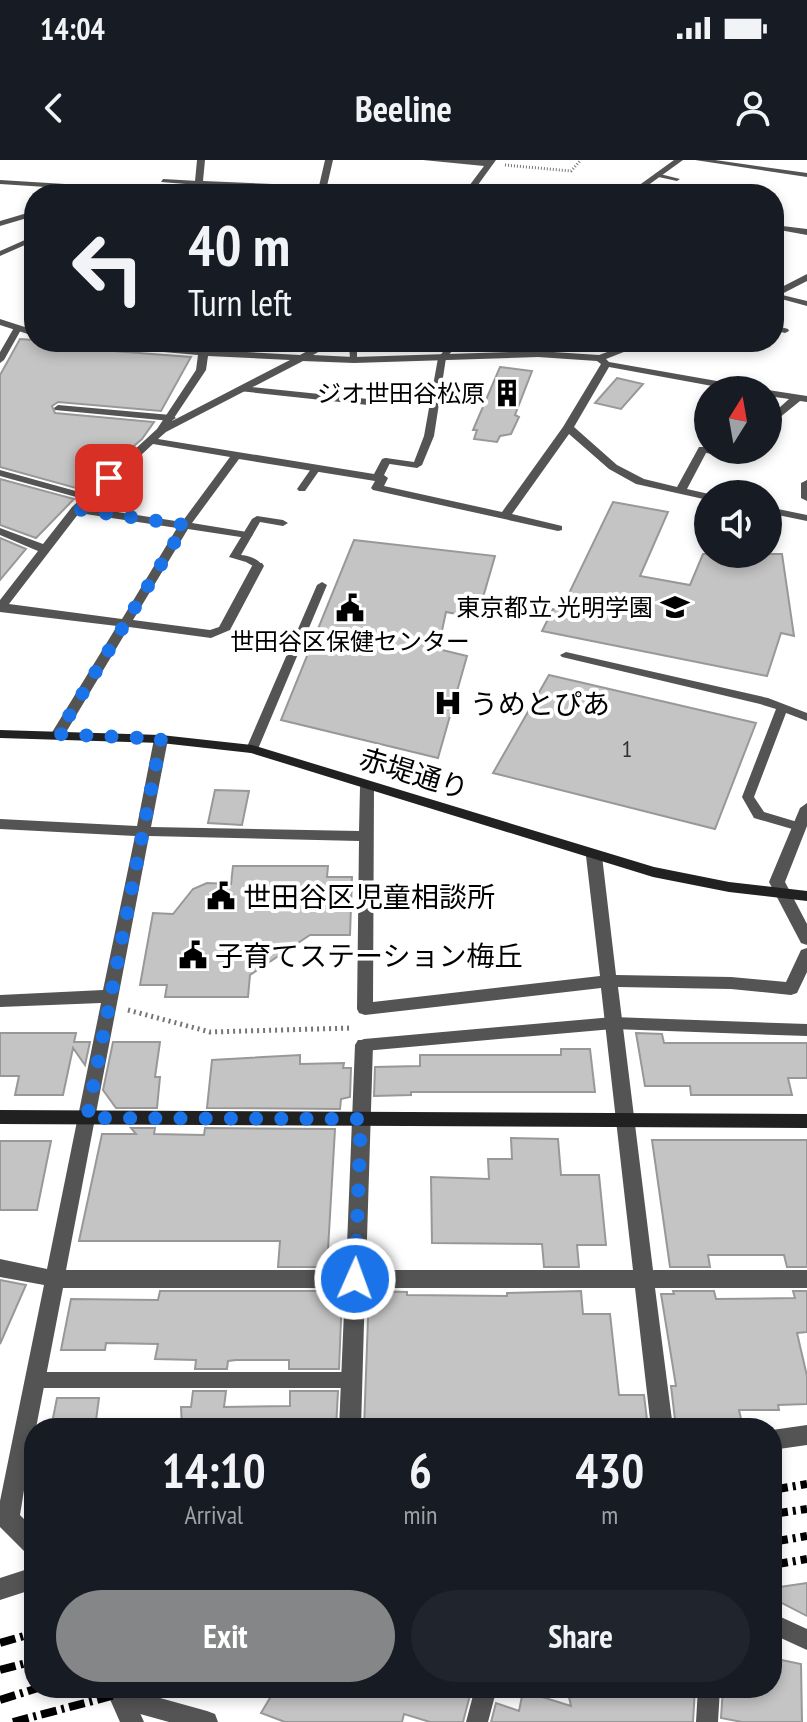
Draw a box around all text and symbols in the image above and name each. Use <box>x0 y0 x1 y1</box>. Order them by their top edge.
text: 14:04 <box>40 9 105 48</box>
text: Beeline <box>355 85 452 132</box>
icon: back <box>32 86 76 130</box>
icon: person <box>731 86 775 130</box>
text: 40 m <box>188 209 290 281</box>
icon: left <box>56 216 160 320</box>
text: Turn left <box>188 279 292 326</box>
north arrow <box>694 376 782 464</box>
map controls <box>694 376 782 568</box>
place label: ジオ世田谷松原 <box>317 378 485 409</box>
building icon: ジオ世田谷松原 <box>492 378 522 408</box>
pin <box>75 444 143 512</box>
icon: arrive <box>87 456 131 500</box>
button: sound <box>694 480 782 568</box>
place label: 東京都立 光明学園 <box>456 592 653 623</box>
school or university icon: 東京都立 光明学園 <box>660 592 690 622</box>
public building icon: 世田谷区保健センター <box>335 593 365 623</box>
place label: 世田谷区保健センター <box>230 626 470 657</box>
place label: うめとぴあ <box>470 685 610 722</box>
hospital icon: うめとぴあ <box>433 688 463 718</box>
house number: 1 <box>622 733 632 764</box>
street label: 赤堤通り <box>355 739 473 807</box>
place label: 世田谷区児童相談所 <box>243 878 495 915</box>
public building icon: 世田谷区児童相談所 <box>206 881 236 911</box>
place label: 子育てステーション梅丘 <box>215 937 522 974</box>
public building icon: 子育てステーション梅丘 <box>178 940 208 970</box>
position arrow <box>313 1237 397 1321</box>
text: 14:10 <box>162 1439 266 1501</box>
text: 6 <box>409 1439 432 1501</box>
text: 430 <box>575 1439 644 1501</box>
text: Arrival <box>184 1498 243 1531</box>
text: min <box>403 1498 437 1531</box>
text: m <box>601 1498 618 1531</box>
button: Exit <box>56 1590 395 1682</box>
button: Share <box>411 1590 750 1682</box>

